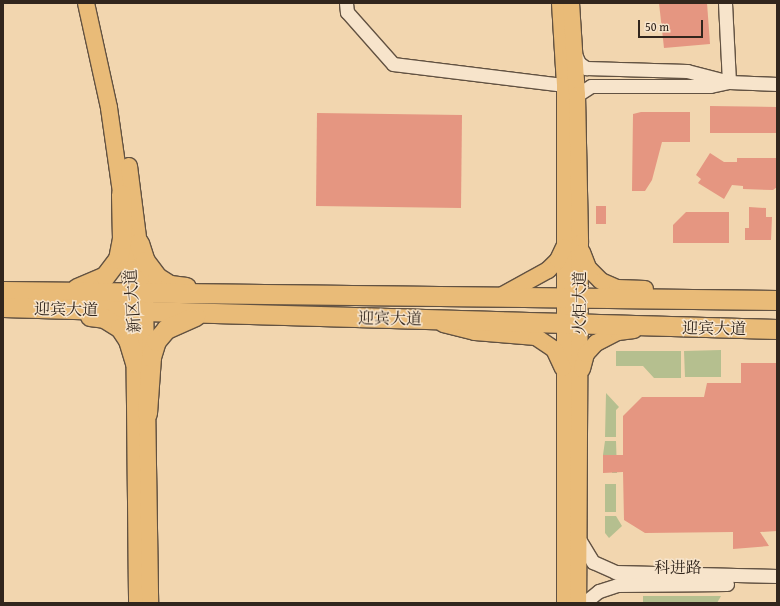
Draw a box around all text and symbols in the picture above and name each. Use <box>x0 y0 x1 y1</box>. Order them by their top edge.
scale bar <box>640 12 705 38</box>
text: 50 m <box>645 18 669 35</box>
street label: 新区大道 <box>120 268 144 334</box>
street label: 火炬大道 <box>569 271 589 335</box>
street label: 迎宾大道 <box>34 299 98 319</box>
street label: 迎宾大道 <box>358 308 422 328</box>
street label: 迎宾大道 <box>682 318 746 338</box>
street label: 科进路 <box>654 557 702 577</box>

